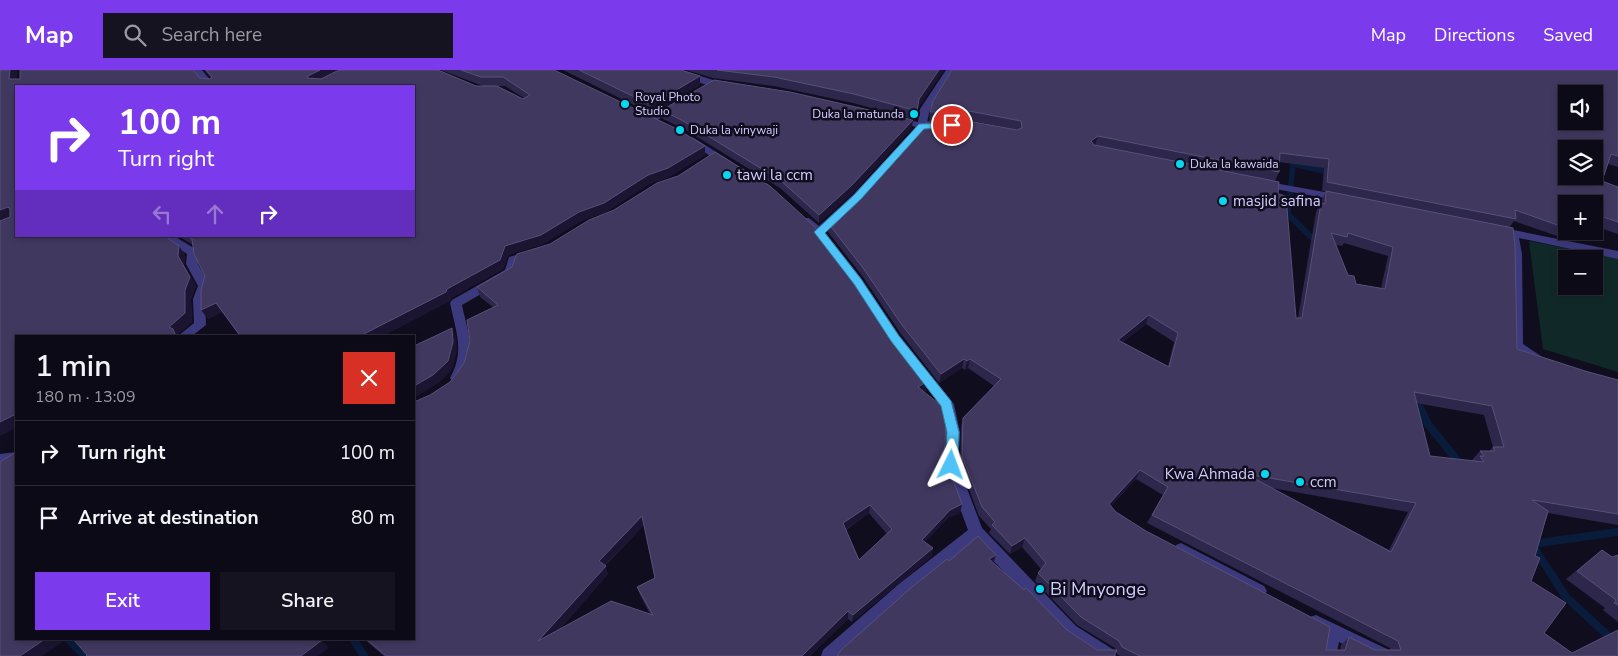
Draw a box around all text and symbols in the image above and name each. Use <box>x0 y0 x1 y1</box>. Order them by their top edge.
search box <box>103 13 453 58</box>
text: Map <box>25 19 73 51</box>
icon: search <box>121 21 149 49</box>
text: Search here <box>161 22 262 48</box>
text: Map <box>1371 23 1406 47</box>
text: Directions <box>1434 23 1515 47</box>
text: Saved <box>1543 23 1593 47</box>
map controls <box>1558 85 1603 295</box>
button: sound <box>1558 85 1603 130</box>
place label: Royal Photo Studio <box>635 89 701 119</box>
marker: Royal Photo Studio <box>619 98 631 110</box>
text: 100 m <box>118 99 221 146</box>
pin <box>931 104 973 146</box>
icon: right <box>35 105 100 170</box>
place label: Duka la matunda <box>812 106 904 122</box>
marker: Duka la matunda <box>908 108 920 120</box>
icon: arrive <box>938 111 966 139</box>
place label: Duka la vinywaji <box>690 122 778 138</box>
marker: Duka la vinywaji <box>674 124 686 136</box>
button: layers <box>1558 140 1603 185</box>
text: Turn right <box>118 144 214 174</box>
place label: Duka la kawaida <box>1190 156 1279 172</box>
marker: Duka la kawaida <box>1174 158 1186 170</box>
place label: tawi la ccm <box>737 165 813 185</box>
marker: tawi la ccm <box>721 169 733 181</box>
place label: masjid safina <box>1233 191 1321 211</box>
marker: masjid safina <box>1217 195 1229 207</box>
button: + <box>1558 195 1603 240</box>
icon: left <box>148 200 176 228</box>
icon: ahead <box>201 200 229 228</box>
icon: right <box>254 200 282 228</box>
button: − <box>1558 250 1603 295</box>
text: 1 min <box>35 346 111 387</box>
button: close <box>343 352 395 404</box>
text: 180 m · 13:09 <box>35 386 136 408</box>
position arrow <box>924 438 976 490</box>
icon: right <box>35 439 63 467</box>
text: Turn right <box>78 440 165 466</box>
text: 100 m <box>340 440 395 466</box>
place label: Kwa Ahmada <box>1165 464 1255 484</box>
marker: Kwa Ahmada <box>1259 468 1271 480</box>
place label: ccm <box>1310 472 1337 492</box>
marker: ccm <box>1294 476 1306 488</box>
icon: arrive <box>35 504 63 532</box>
text: Arrive at destination <box>78 505 259 531</box>
text: 80 m <box>351 505 395 531</box>
button: Exit <box>35 572 210 630</box>
button: Share <box>220 572 395 630</box>
place label: Bi Mnyonge <box>1050 577 1146 601</box>
marker: Bi Mnyonge <box>1034 583 1046 595</box>

